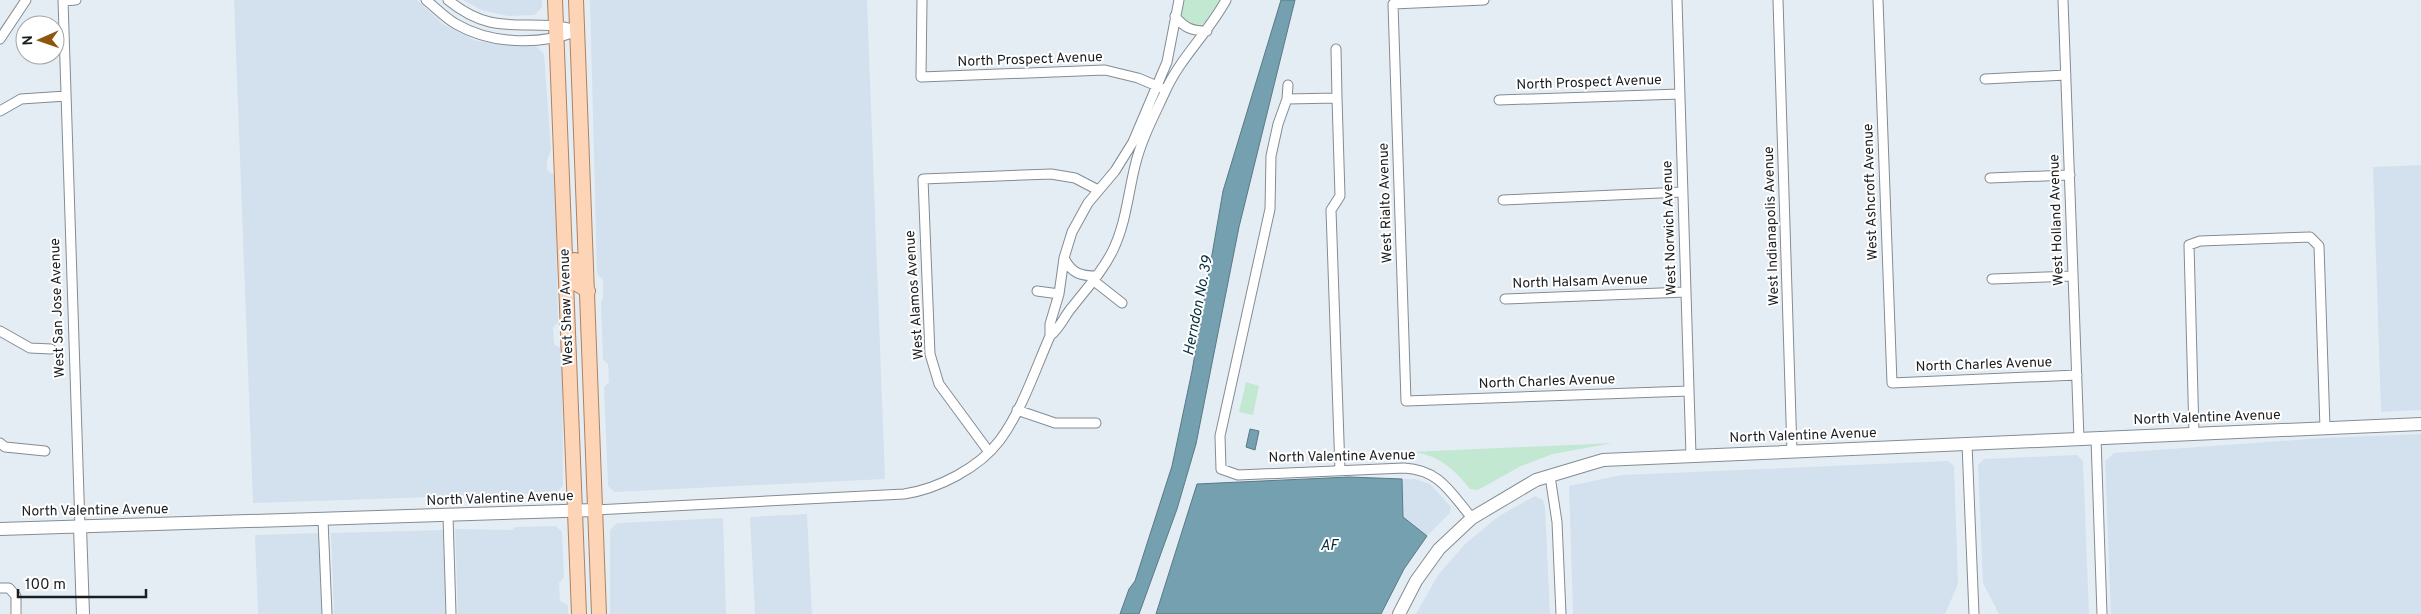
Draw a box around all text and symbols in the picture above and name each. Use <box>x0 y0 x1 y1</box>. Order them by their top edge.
north arrow <box>15 15 65 65</box>
text: N <box>20 35 37 46</box>
street label: North Prospect Avenue <box>957 49 1103 71</box>
street label: North Prospect Avenue <box>1516 72 1662 94</box>
street label: West Ashcroft Avenue <box>1860 123 1882 261</box>
street label: West Rialto Avenue <box>1375 143 1397 263</box>
street label: West Indianapolis Avenue <box>1761 146 1783 306</box>
street label: West Holland Avenue <box>2046 154 2068 286</box>
street label: West Norwich Avenue <box>1659 160 1681 296</box>
street label: West Alamos Avenue <box>902 230 928 360</box>
street label: West San Jose Avenue <box>47 238 69 378</box>
street label: West Shaw Avenue <box>556 248 578 366</box>
water label: Herndon No. 39 <box>1180 254 1218 357</box>
street label: North Halsam Avenue <box>1512 271 1648 293</box>
street label: North Charles Avenue <box>1915 354 2053 376</box>
street label: North Charles Avenue <box>1478 371 1616 393</box>
street label: North Valentine Avenue <box>2133 407 2281 429</box>
street label: North Valentine Avenue <box>1729 425 1877 447</box>
street label: North Valentine Avenue <box>1268 447 1416 467</box>
street label: North Valentine Avenue <box>426 488 574 510</box>
street label: North Valentine Avenue <box>21 501 169 521</box>
water label: AF <box>1320 537 1340 556</box>
scale bar <box>18 566 145 598</box>
text: 100 m <box>25 576 66 595</box>

